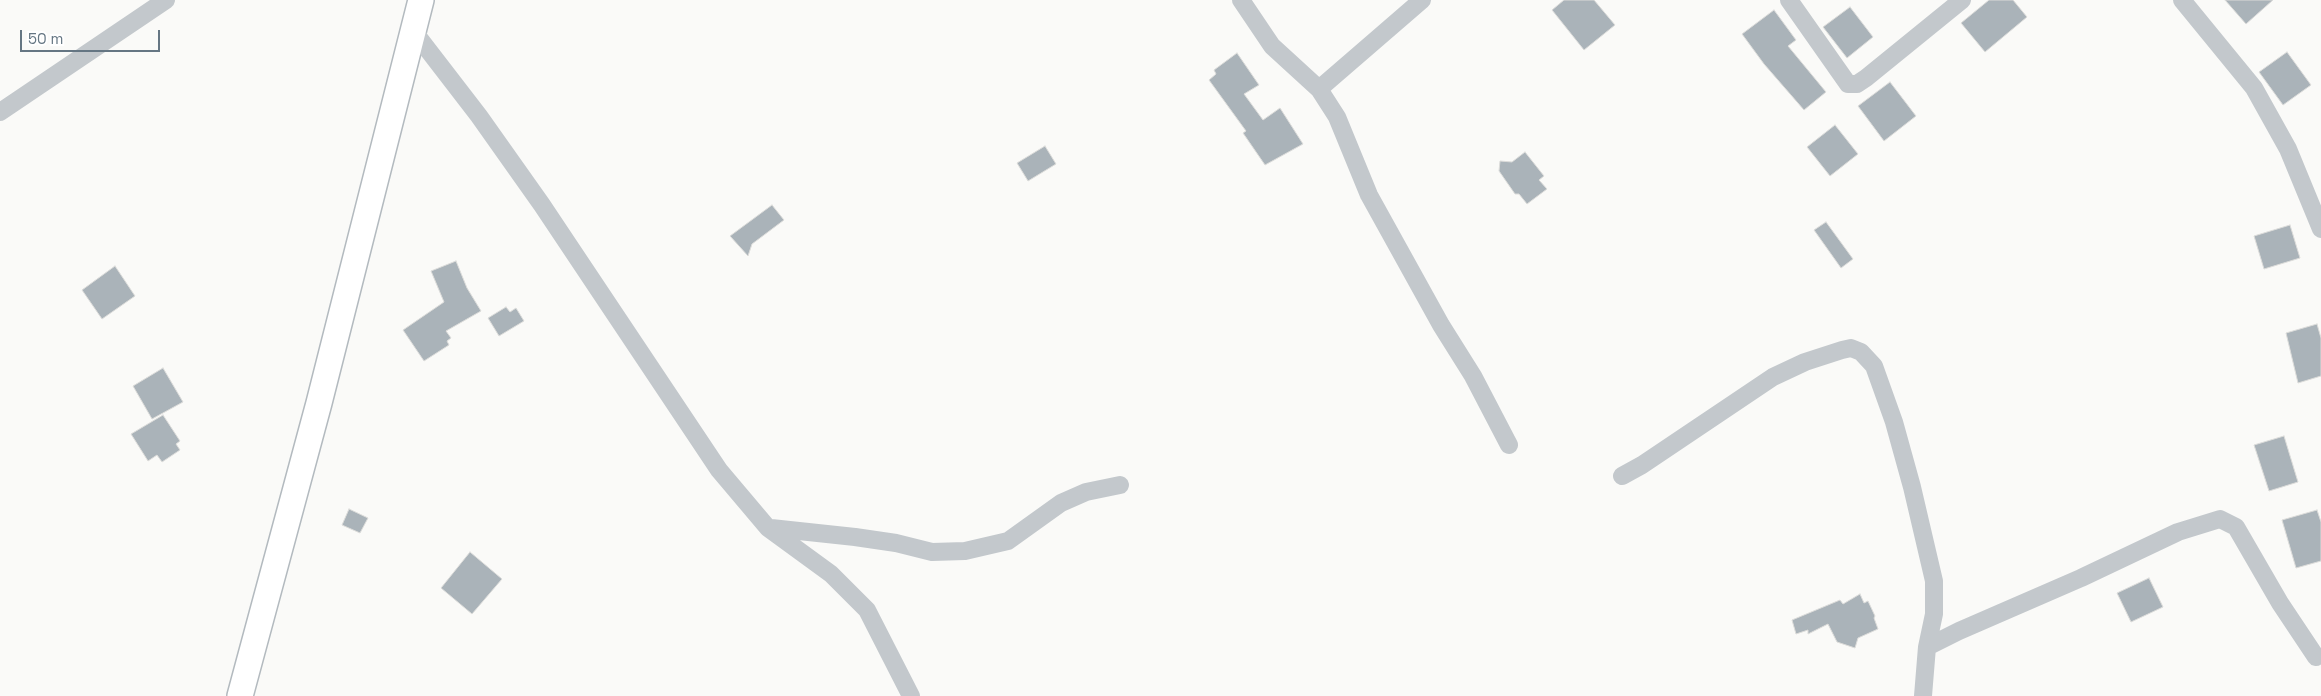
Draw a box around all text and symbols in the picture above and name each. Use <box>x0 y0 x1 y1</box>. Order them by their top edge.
scale bar <box>22 20 162 52</box>
text: 50 m <box>28 29 63 48</box>

